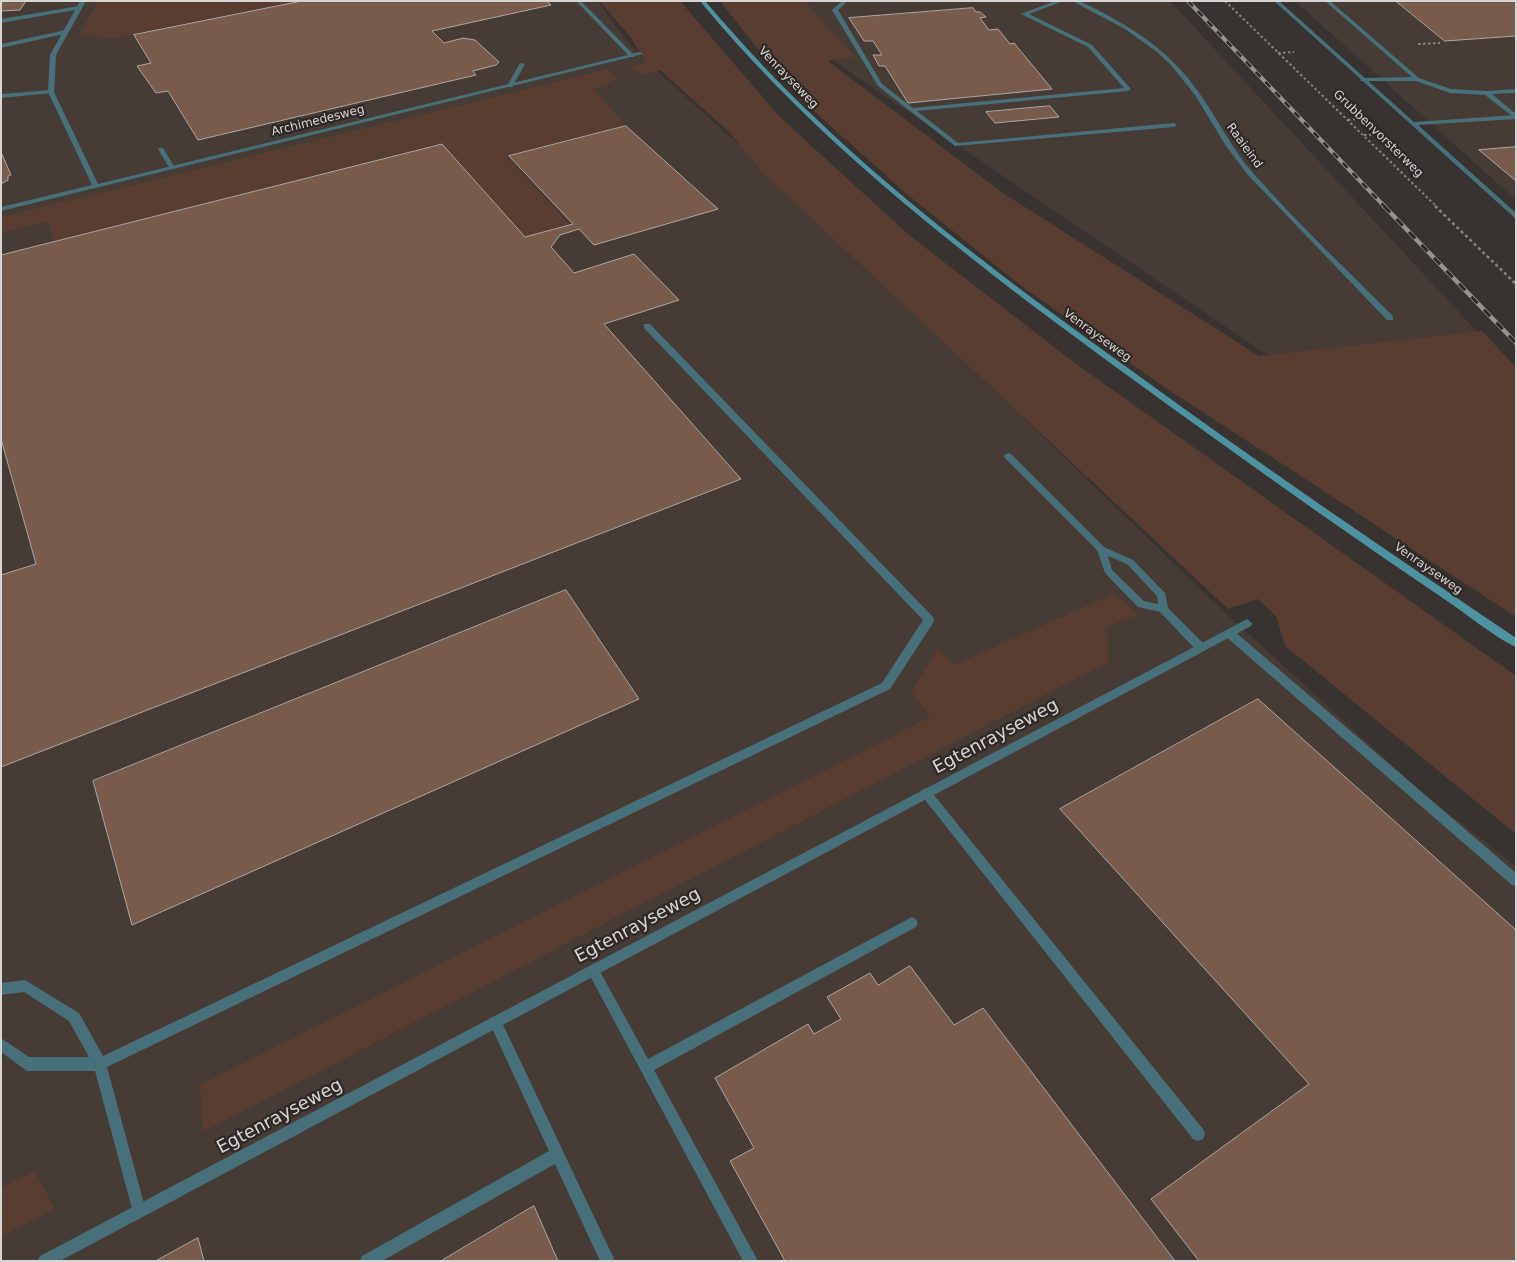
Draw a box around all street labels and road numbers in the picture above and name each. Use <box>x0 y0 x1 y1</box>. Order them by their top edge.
street label: Venrayseweg <box>755 44 821 112</box>
street label: Grubbenvorsterweg <box>1330 87 1426 181</box>
street label: Archimedesweg <box>270 102 366 140</box>
street label: Raaieind <box>1223 121 1265 171</box>
street label: Venrayseweg <box>1060 307 1134 365</box>
street label: Venrayseweg <box>1391 540 1465 598</box>
street label: Egtenrayseweg <box>930 695 1062 779</box>
street label: Egtenrayseweg <box>572 884 704 968</box>
street label: Egtenrayseweg <box>214 1075 346 1159</box>

